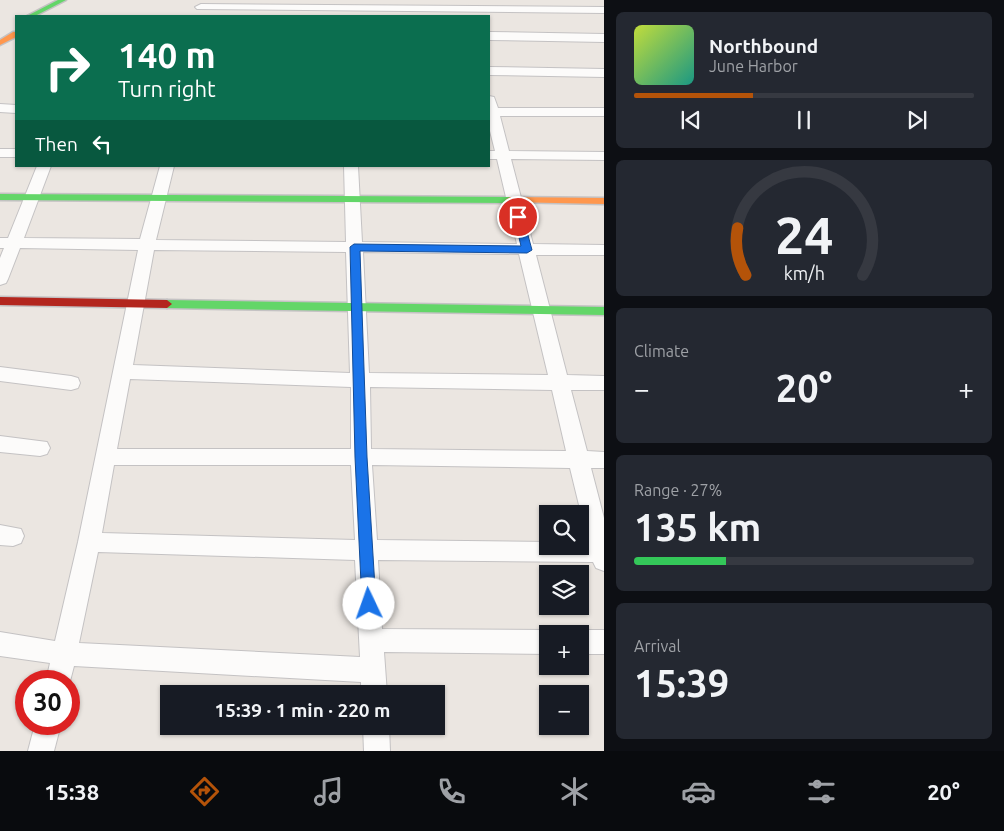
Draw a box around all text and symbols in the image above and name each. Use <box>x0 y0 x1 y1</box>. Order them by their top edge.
icon: right <box>35 35 100 100</box>
text: 140 m <box>118 35 216 75</box>
text: Northbound <box>709 35 818 57</box>
text: June Harbor <box>709 57 798 75</box>
text: Turn right <box>118 76 216 101</box>
icon: previous <box>677 106 705 134</box>
icon: pause <box>790 106 818 134</box>
icon: next <box>903 106 931 134</box>
icon: left <box>88 130 116 158</box>
text: Then <box>35 133 78 155</box>
pin <box>497 196 539 238</box>
icon: arrive <box>504 203 532 231</box>
text: 24 <box>775 206 833 264</box>
text: km/h <box>783 263 825 283</box>
text: Climate <box>634 342 689 360</box>
text: 20° <box>776 367 832 409</box>
text: − <box>634 373 650 404</box>
text: + <box>958 373 974 404</box>
text: Range · 27% <box>634 481 722 499</box>
map controls <box>539 505 589 735</box>
button: search <box>539 505 589 555</box>
text: 135 km <box>634 506 761 548</box>
button: layers <box>539 565 589 615</box>
position arrow <box>342 577 394 629</box>
button: + <box>539 625 589 675</box>
text: Arrival <box>634 637 681 655</box>
text: 15:39 <box>634 662 729 704</box>
speed limit sign: 30 <box>15 670 80 735</box>
button: − <box>539 685 589 735</box>
text: 15:39 · 1 min · 220 m <box>215 699 390 721</box>
icon: directions <box>187 774 222 809</box>
icon: music <box>311 774 346 809</box>
icon: phone <box>434 774 469 809</box>
icon: climate <box>557 774 592 809</box>
icon: car <box>681 774 716 809</box>
icon: filters <box>804 774 839 809</box>
text: 15:38 <box>44 779 99 804</box>
text: 20° <box>927 779 960 804</box>

